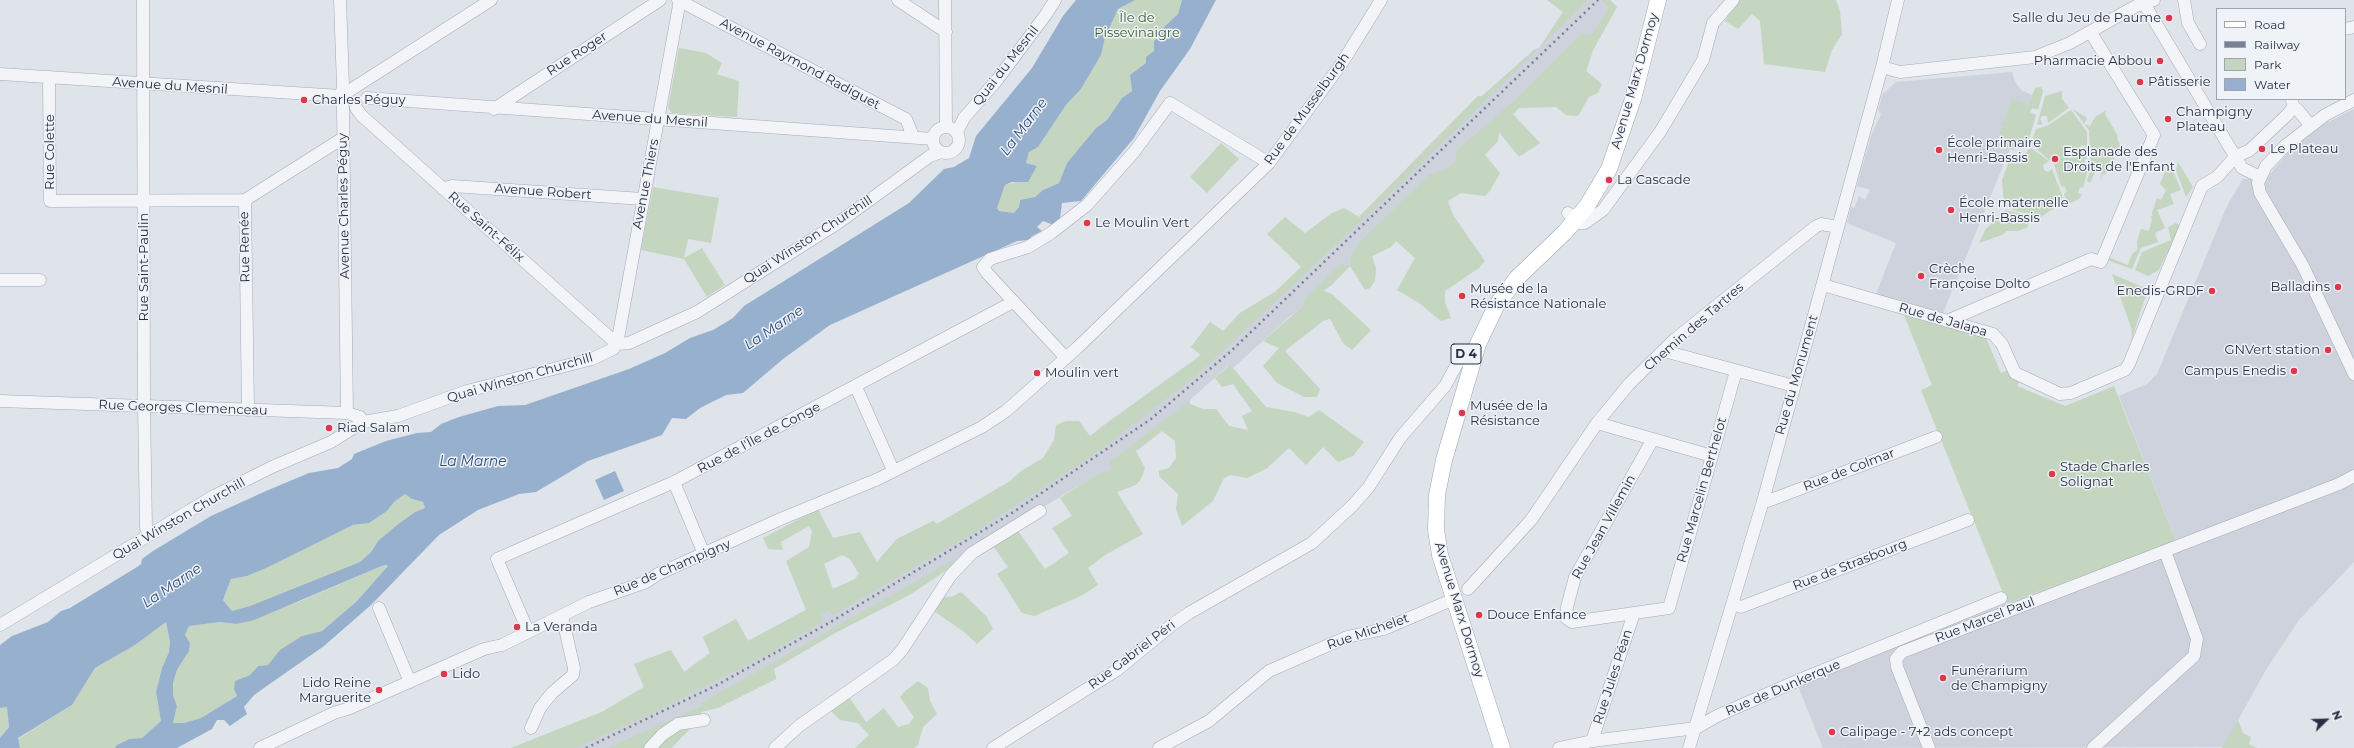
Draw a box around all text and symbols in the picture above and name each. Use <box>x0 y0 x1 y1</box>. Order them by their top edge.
legend <box>2216 8 2346 100</box>
park label: Île de Pissevinaigre <box>1094 10 1180 41</box>
place label: Salle du Jeu de Paume <box>2012 10 2161 26</box>
street label: Avenue Marx Dormoy <box>1608 11 1662 151</box>
marker: Salle du Jeu de Paume <box>2164 13 2174 23</box>
street label: Avenue Raymond Radiguet <box>717 15 883 113</box>
text: Road <box>2254 17 2285 32</box>
street label: Quai du Mesnil <box>970 23 1042 109</box>
street label: Rue Roger <box>544 29 610 79</box>
text: Railway <box>2254 37 2300 52</box>
street label: Rue de Musselburgh <box>1261 50 1353 168</box>
place label: Pharmacie Abbou <box>2034 53 2152 69</box>
marker: Pharmacie Abbou <box>2155 56 2165 66</box>
text: Park <box>2254 57 2281 72</box>
street label: Avenue du Mesnil <box>112 74 228 98</box>
place label: Pâtisserie <box>2148 74 2211 90</box>
marker: Pâtisserie <box>2135 77 2145 87</box>
text: Water <box>2254 77 2290 92</box>
place label: Charles Péguy <box>312 92 406 108</box>
marker: Charles Péguy <box>299 95 309 105</box>
water label: La Marne <box>997 95 1051 159</box>
place label: Champigny Plateau <box>2176 104 2252 135</box>
street label: Avenue du Mesnil <box>592 107 708 131</box>
street label: Rue Colette <box>42 114 58 190</box>
marker: Champigny Plateau <box>2163 114 2173 124</box>
street label: Avenue Charles Péguy <box>335 133 353 279</box>
place label: École primaire Henri-Bassis <box>1947 135 2041 166</box>
street label: Avenue Thiers <box>630 138 662 230</box>
place label: Le Plateau <box>2270 141 2338 157</box>
place label: Esplanade des Droits de l'Enfant <box>2063 144 2175 175</box>
marker: Le Plateau <box>2257 144 2267 154</box>
marker: École primaire Henri-Bassis <box>1934 145 1944 155</box>
marker: Esplanade des Droits de l'Enfant <box>2050 154 2060 164</box>
place label: La Cascade <box>1617 172 1691 188</box>
marker: La Cascade <box>1604 175 1614 185</box>
street label: Avenue Robert <box>494 181 592 203</box>
street label: Rue Saint-Félix <box>445 189 527 265</box>
street label: Quai Winston Churchill <box>741 192 875 288</box>
place label: École maternelle Henri-Bassis <box>1959 195 2069 226</box>
marker: École maternelle Henri-Bassis <box>1946 205 1956 215</box>
street label: Rue Renée <box>237 211 253 283</box>
street label: Rue Saint-Paulin <box>136 213 152 321</box>
place label: Le Moulin Vert <box>1095 215 1189 231</box>
marker: Le Moulin Vert <box>1082 218 1092 228</box>
place label: Crèche Françoise Dolto <box>1929 261 2030 292</box>
marker: Crèche Françoise Dolto <box>1916 271 1926 281</box>
place label: Balladins <box>2270 279 2330 295</box>
street label: Chemin des Tartres <box>1641 280 1747 374</box>
place label: Musée de la Résistance Nationale <box>1470 281 1606 312</box>
marker: Balladins <box>2333 282 2343 292</box>
place label: Enedis-GRDF <box>2117 283 2204 299</box>
marker: Enedis-GRDF <box>2207 286 2217 296</box>
marker: Musée de la Résistance Nationale <box>1457 291 1467 301</box>
street label: Rue de Jalapa <box>1897 300 1989 340</box>
water label: La Marne <box>741 302 807 354</box>
street label: Rue du Monument <box>1772 313 1822 437</box>
place label: GNVert station <box>2225 342 2320 358</box>
road number: D 4 <box>1451 344 1481 364</box>
marker: GNVert station <box>2323 345 2333 355</box>
street label: Quai Winston Churchill <box>445 350 595 406</box>
place label: Campus Enedis <box>2184 363 2286 379</box>
place label: Moulin vert <box>1045 365 1119 381</box>
marker: Campus Enedis <box>2289 366 2299 376</box>
marker: Moulin vert <box>1032 368 1042 378</box>
street label: Rue Georges Clemenceau <box>98 397 268 419</box>
place label: Musée de la Résistance <box>1470 398 1548 429</box>
street label: Rue de l'Île de Conge <box>695 399 823 477</box>
marker: Musée de la Résistance <box>1457 408 1467 418</box>
street label: Rue Marcelin Berthelot <box>1674 415 1730 565</box>
place label: Riad Salam <box>337 420 410 436</box>
marker: Riad Salam <box>324 423 334 433</box>
street label: Rue de Colmar <box>1801 445 1897 495</box>
water label: La Marne <box>439 454 507 470</box>
place label: Stade Charles Solignat <box>2060 459 2149 490</box>
marker: Stade Charles Solignat <box>2047 469 2057 479</box>
street label: Rue Jean Villemin <box>1569 472 1639 582</box>
street label: Quai Winston Churchill <box>110 475 248 563</box>
street label: Rue de Champigny <box>611 536 733 600</box>
street label: Rue de Strasbourg <box>1791 536 1909 594</box>
street label: Avenue Marx Dormoy <box>1431 540 1487 680</box>
water label: La Marne <box>139 560 205 612</box>
street label: Rue Marcel Paul <box>1933 594 2037 646</box>
place label: Douce Enfance <box>1487 607 1586 623</box>
marker: Douce Enfance <box>1474 610 1484 620</box>
street label: Rue Michelet <box>1325 611 1411 653</box>
street label: Rue Gabriel Péri <box>1085 617 1179 693</box>
place label: La Veranda <box>525 619 598 635</box>
marker: La Veranda <box>512 622 522 632</box>
street label: Rue Jules Péan <box>1590 628 1636 726</box>
street label: Rue de Dunkerque <box>1723 657 1843 719</box>
place label: Funérarium de Champigny <box>1951 663 2047 694</box>
place label: Lido <box>452 666 480 682</box>
marker: Lido <box>439 669 449 679</box>
marker: Funérarium de Champigny <box>1938 673 1948 683</box>
place label: Lido Reine Marguerite <box>299 675 371 706</box>
marker: Lido Reine Marguerite <box>374 685 384 695</box>
north arrow <box>2306 700 2346 740</box>
text: N <box>2329 708 2345 722</box>
place label: Calipage - 7+2 ads concept <box>1840 724 2013 740</box>
marker: Calipage - 7+2 ads concept <box>1827 727 1837 737</box>

